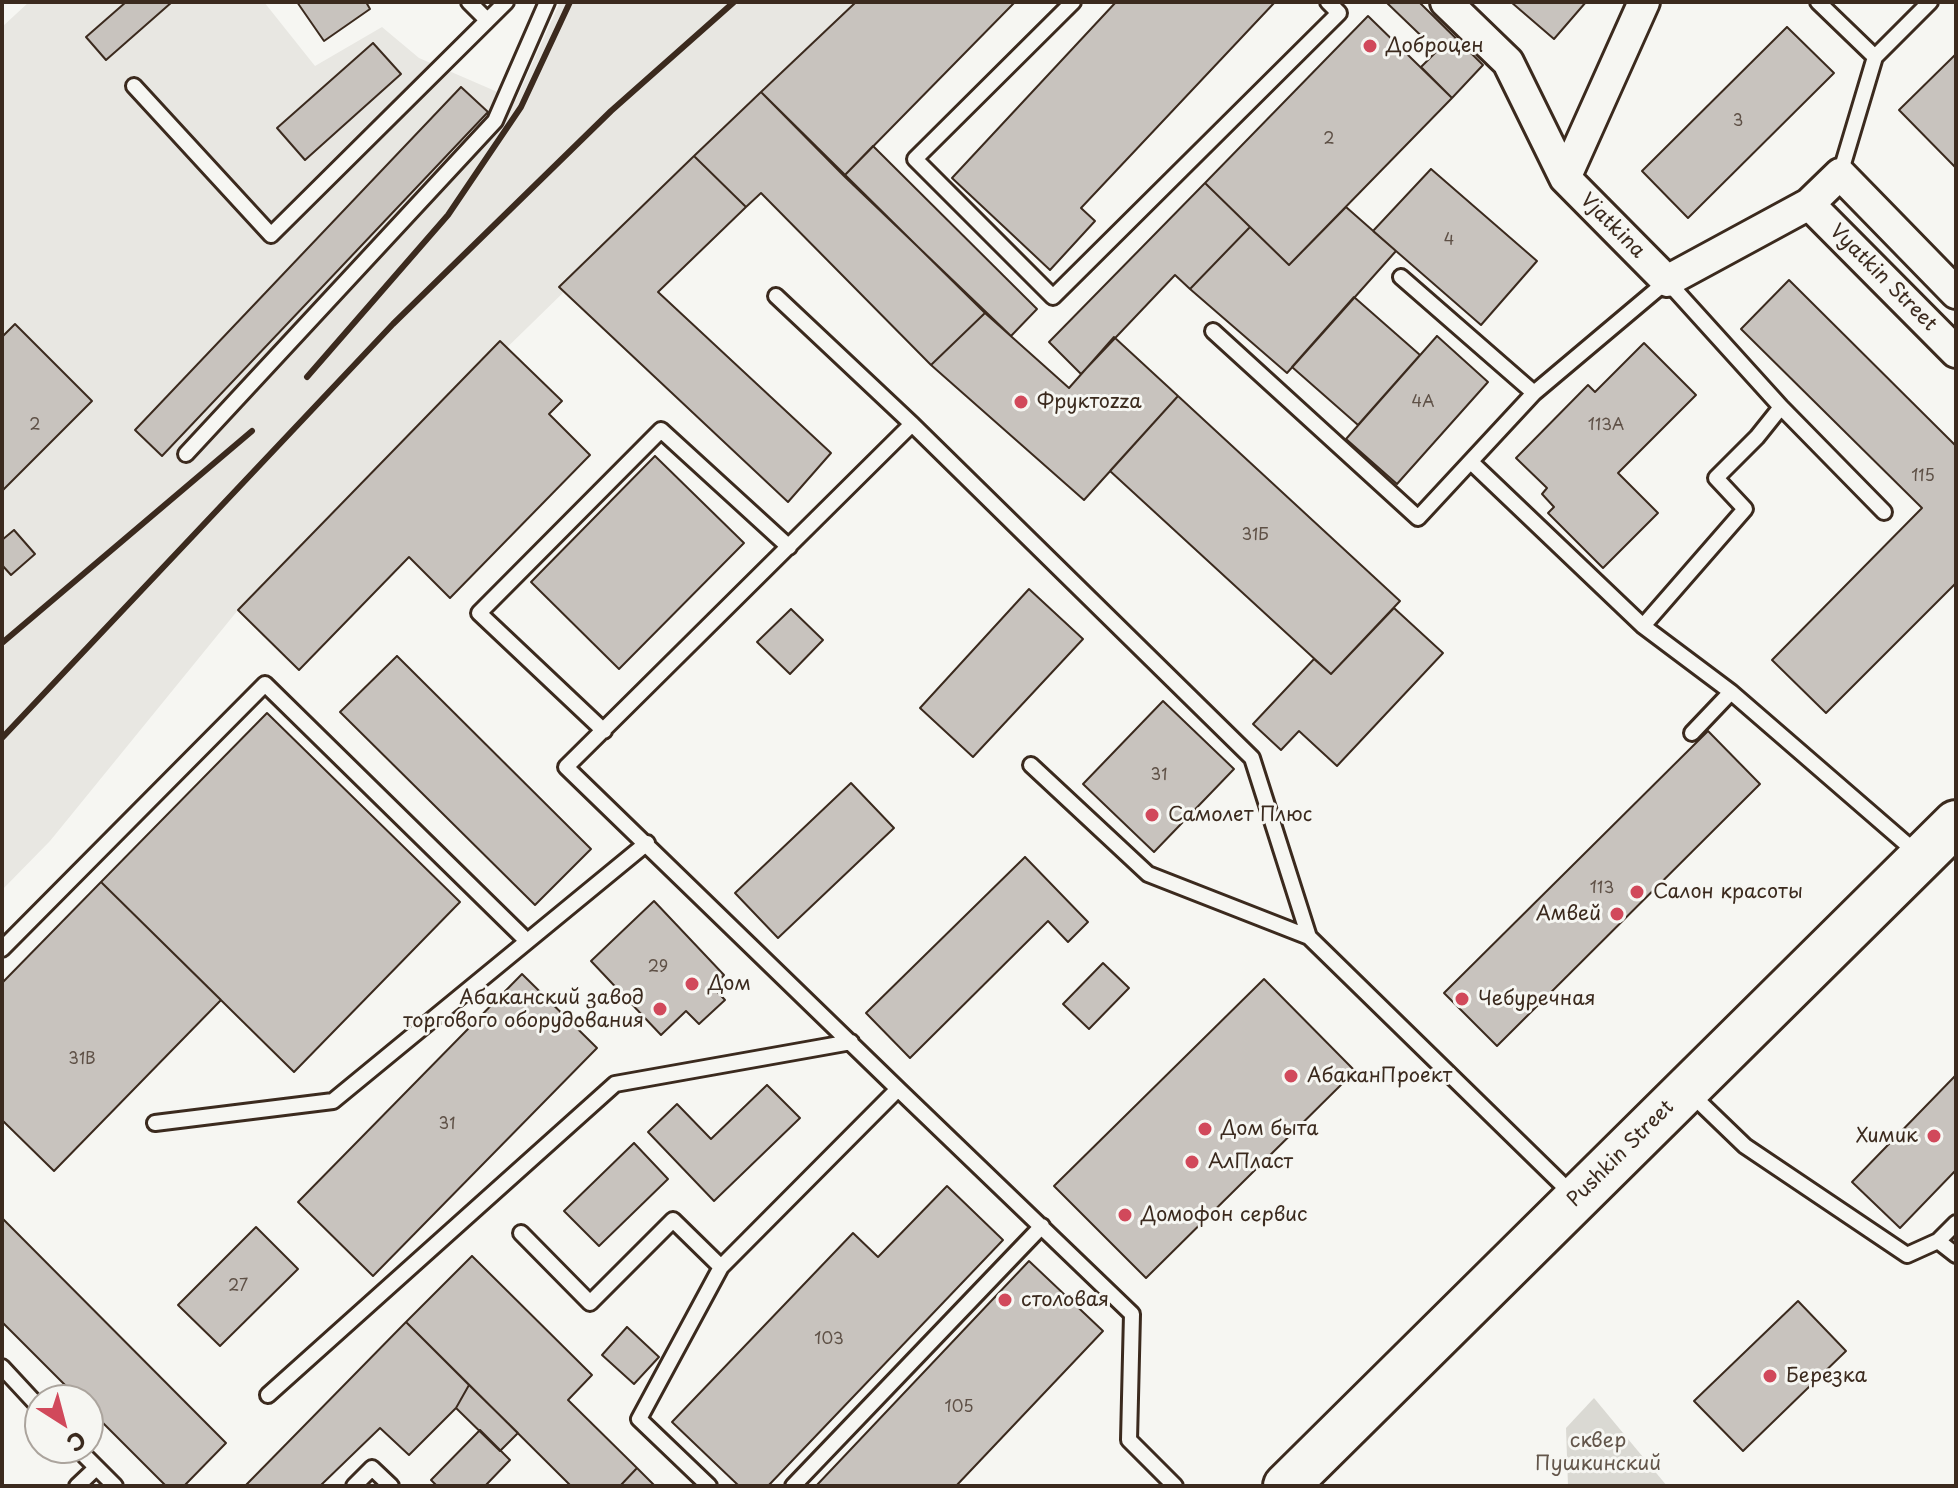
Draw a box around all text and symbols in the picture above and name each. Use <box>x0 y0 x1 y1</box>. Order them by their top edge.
place label: Доброцен <box>1386 34 1484 58</box>
marker: Доброцен <box>1361 37 1379 55</box>
house number: 3 <box>1733 112 1743 132</box>
house number: 2 <box>1323 130 1335 150</box>
street label: Vjatkina <box>1575 189 1649 263</box>
street label: Vyatkin Street <box>1825 220 1941 336</box>
house number: 4 <box>1444 231 1454 251</box>
place label: Фруктоzzа <box>1037 390 1142 414</box>
marker: Фруктоzzа <box>1012 393 1030 411</box>
house number: 4А <box>1412 393 1434 413</box>
house number: 2 <box>29 416 41 436</box>
house number: 113А <box>1588 416 1624 436</box>
house number: 115 <box>1911 467 1935 487</box>
house number: 31Б <box>1241 526 1269 546</box>
house number: 31 <box>1151 766 1167 786</box>
place label: Самолет Плюс <box>1168 803 1312 827</box>
marker: Самолет Плюс <box>1143 806 1161 824</box>
house number: 113 <box>1590 879 1614 899</box>
place label: Салон красоты <box>1653 880 1803 904</box>
marker: Салон красоты <box>1628 883 1646 901</box>
place label: Амвей <box>1536 902 1601 926</box>
marker: Амвей <box>1608 905 1626 923</box>
house number: 29 <box>648 958 668 978</box>
place label: Дом <box>708 972 751 996</box>
marker: Дом <box>683 975 701 993</box>
place label: Абаканский завод торгового оборудования <box>403 986 644 1033</box>
place label: Чебуречная <box>1478 987 1596 1011</box>
marker: Чебуречная <box>1453 990 1471 1008</box>
marker: Абаканский завод торгового оборудования <box>651 1000 669 1018</box>
house number: 31В <box>68 1050 96 1070</box>
place label: АбаканПроект <box>1307 1064 1452 1088</box>
marker: АбаканПроект <box>1282 1067 1300 1085</box>
street label: Pushkin Street <box>1563 1096 1679 1212</box>
house number: 31 <box>439 1115 455 1135</box>
place label: Дом быта <box>1221 1117 1319 1141</box>
marker: Дом быта <box>1196 1120 1214 1138</box>
place label: Химик <box>1856 1124 1918 1148</box>
marker: Химик <box>1925 1127 1943 1145</box>
place label: АлПласт <box>1208 1150 1293 1174</box>
marker: АлПласт <box>1183 1153 1201 1171</box>
place label: Домофон сервис <box>1141 1203 1308 1227</box>
marker: Домофон сервис <box>1116 1206 1134 1224</box>
house number: 27 <box>228 1277 248 1297</box>
place label: столовая <box>1021 1288 1109 1312</box>
marker: столовая <box>996 1291 1014 1309</box>
house number: 103 <box>814 1330 844 1350</box>
place label: Березка <box>1786 1364 1867 1388</box>
marker: Березка <box>1761 1367 1779 1385</box>
north arrow <box>24 1384 104 1464</box>
house number: 105 <box>944 1398 974 1418</box>
text: С <box>61 1424 94 1460</box>
park label: сквер Пушкинский <box>1535 1429 1661 1476</box>

